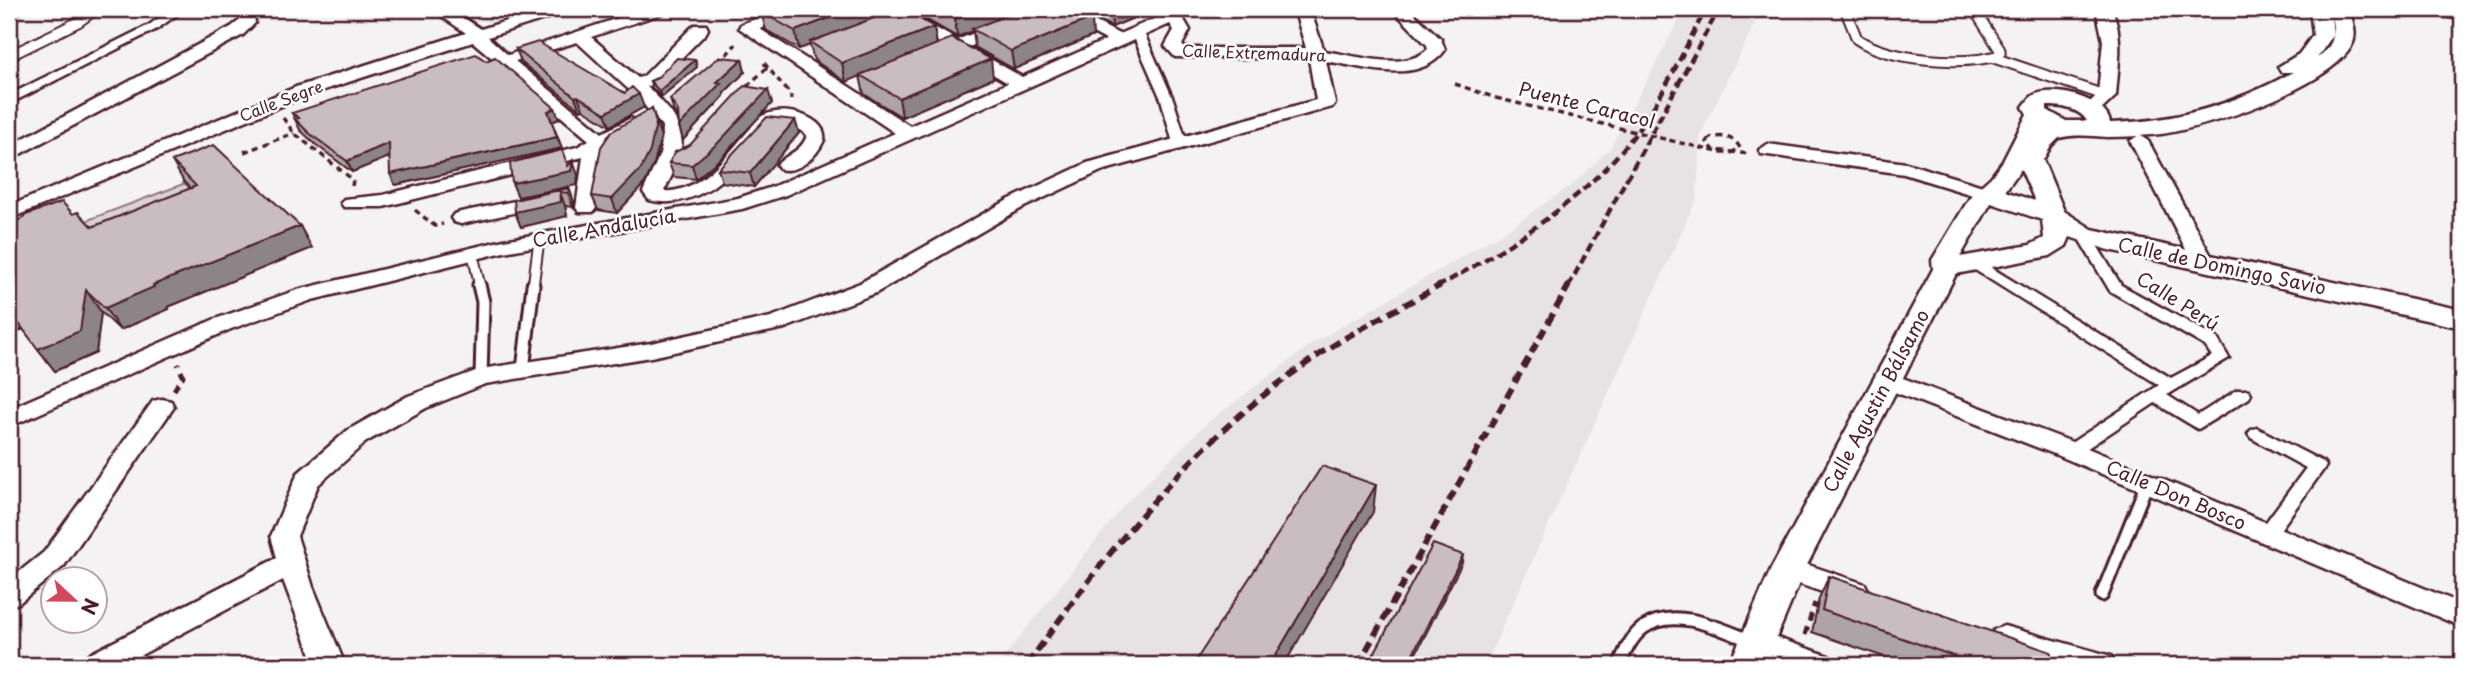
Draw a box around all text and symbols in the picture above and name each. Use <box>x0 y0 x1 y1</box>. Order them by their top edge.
street label: Calle Extremadura <box>1182 37 1327 67</box>
street label: Calle Segre <box>235 73 326 127</box>
street label: Puente Caracol <box>1516 74 1658 135</box>
street label: Calle Andalucía <box>530 201 678 253</box>
street label: Calle de Domingo Savio <box>2116 229 2329 301</box>
street label: Calle Perú <box>2132 264 2225 337</box>
street label: Calle Agustin Bálsamo <box>1815 304 1935 497</box>
street label: Calle Don Bosco <box>2102 452 2251 536</box>
north arrow <box>38 566 108 636</box>
text: N <box>75 595 106 619</box>

